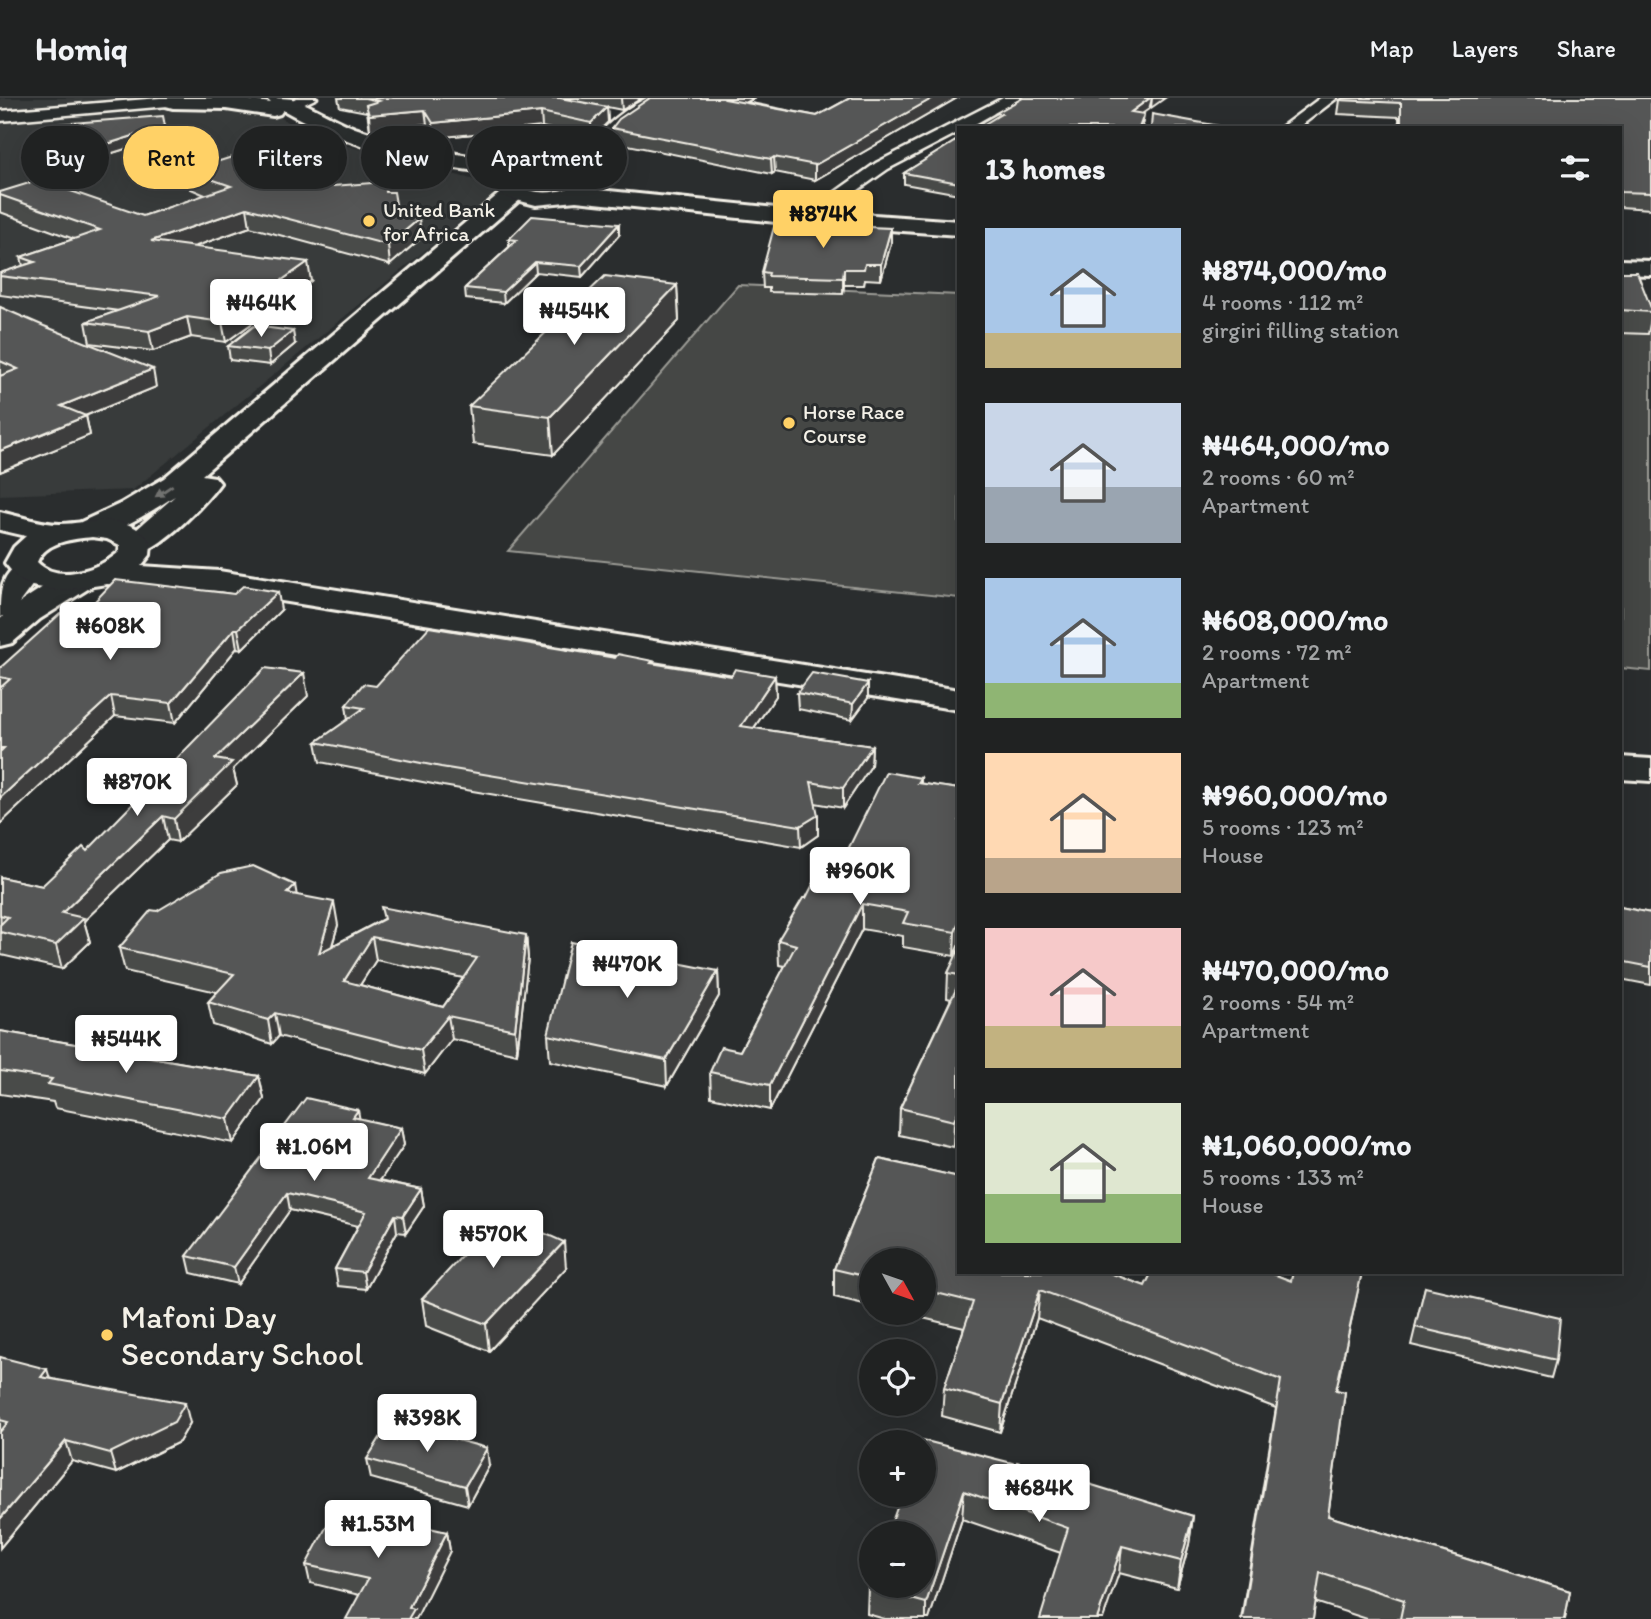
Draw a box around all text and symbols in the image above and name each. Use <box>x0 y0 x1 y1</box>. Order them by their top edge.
text: Homiq <box>35 29 128 68</box>
text: Map <box>1370 34 1414 63</box>
text: Layers <box>1452 34 1519 63</box>
text: Share <box>1557 34 1616 63</box>
chip: Buy <box>21 126 109 189</box>
chip: Rent <box>123 126 219 189</box>
chip: Filters <box>233 126 347 189</box>
chip: New <box>361 126 453 189</box>
chip: Apartment <box>467 126 627 189</box>
icon: filters <box>1556 149 1594 187</box>
text: 13 homes <box>985 150 1105 187</box>
pin: ₦874K <box>774 190 872 250</box>
place label: United Bank for Africa <box>383 197 495 246</box>
text: ₦874K <box>789 199 857 227</box>
marker: United Bank for Africa <box>361 213 377 229</box>
text: ₦874,000/mo <box>1202 251 1387 288</box>
icon: home <box>1041 256 1125 340</box>
pin: ₦464K <box>212 280 310 339</box>
text: ₦464K <box>226 288 296 316</box>
pin: ₦454K <box>525 288 623 347</box>
text: 4 rooms · 112 m² <box>1202 288 1363 316</box>
text: ₦454K <box>539 296 609 324</box>
text: girgiri filling station <box>1202 316 1399 344</box>
place label: Horse Race Course <box>803 399 904 448</box>
marker: Horse Race Course <box>781 415 797 431</box>
text: ₦464,000/mo <box>1202 426 1390 463</box>
icon: home <box>1041 431 1125 515</box>
text: 2 rooms · 60 m² <box>1202 463 1355 491</box>
one-way arrow <box>154 484 173 497</box>
text: Apartment <box>1202 491 1309 519</box>
text: ₦608,000/mo <box>1202 601 1388 638</box>
pin: ₦608K <box>61 602 159 662</box>
icon: home <box>1041 606 1125 690</box>
text: ₦608K <box>76 611 144 639</box>
text: 2 rooms · 72 m² <box>1202 638 1352 666</box>
text: Apartment <box>1202 666 1309 694</box>
pin: ₦870K <box>88 758 186 818</box>
text: ₦870K <box>103 767 171 795</box>
text: ₦960,000/mo <box>1202 776 1388 813</box>
icon: home <box>1041 781 1125 865</box>
text: 5 rooms · 123 m² <box>1202 813 1364 841</box>
text: House <box>1202 841 1264 869</box>
pin: ₦960K <box>811 848 909 907</box>
text: ₦960K <box>826 856 894 884</box>
pin: ₦470K <box>578 940 676 1000</box>
text: ₦470K <box>592 949 662 977</box>
text: ₦470,000/mo <box>1202 951 1389 988</box>
icon: home <box>1041 956 1125 1040</box>
text: 2 rooms · 54 m² <box>1202 988 1354 1016</box>
pin: ₦544K <box>77 1016 175 1075</box>
text: Apartment <box>1202 1016 1309 1044</box>
text: ₦544K <box>91 1024 161 1052</box>
pin: ₦1.06M <box>257 1124 371 1183</box>
text: ₦1,060,000/mo <box>1202 1126 1412 1163</box>
icon: home <box>1041 1131 1125 1215</box>
text: ₦1.06M <box>276 1132 352 1160</box>
text: 5 rooms · 133 m² <box>1202 1163 1364 1191</box>
text: House <box>1202 1191 1264 1219</box>
pin: ₦570K <box>444 1210 542 1270</box>
text: ₦570K <box>459 1219 527 1247</box>
north arrow <box>859 1248 936 1325</box>
map controls <box>859 1248 936 1598</box>
place label: Mafoni Day Secondary School <box>121 1298 363 1373</box>
marker: Mafoni Day Secondary School <box>99 1327 115 1343</box>
button: locate <box>859 1339 936 1416</box>
pin: ₦398K <box>378 1394 476 1454</box>
text: ₦398K <box>393 1403 461 1431</box>
button: + <box>859 1430 936 1507</box>
pin: ₦684K <box>990 1464 1088 1524</box>
text: ₦684K <box>1005 1473 1073 1501</box>
pin: ₦1.53M <box>321 1500 435 1560</box>
text: ₦1.53M <box>341 1509 415 1537</box>
button: − <box>859 1521 936 1598</box>

